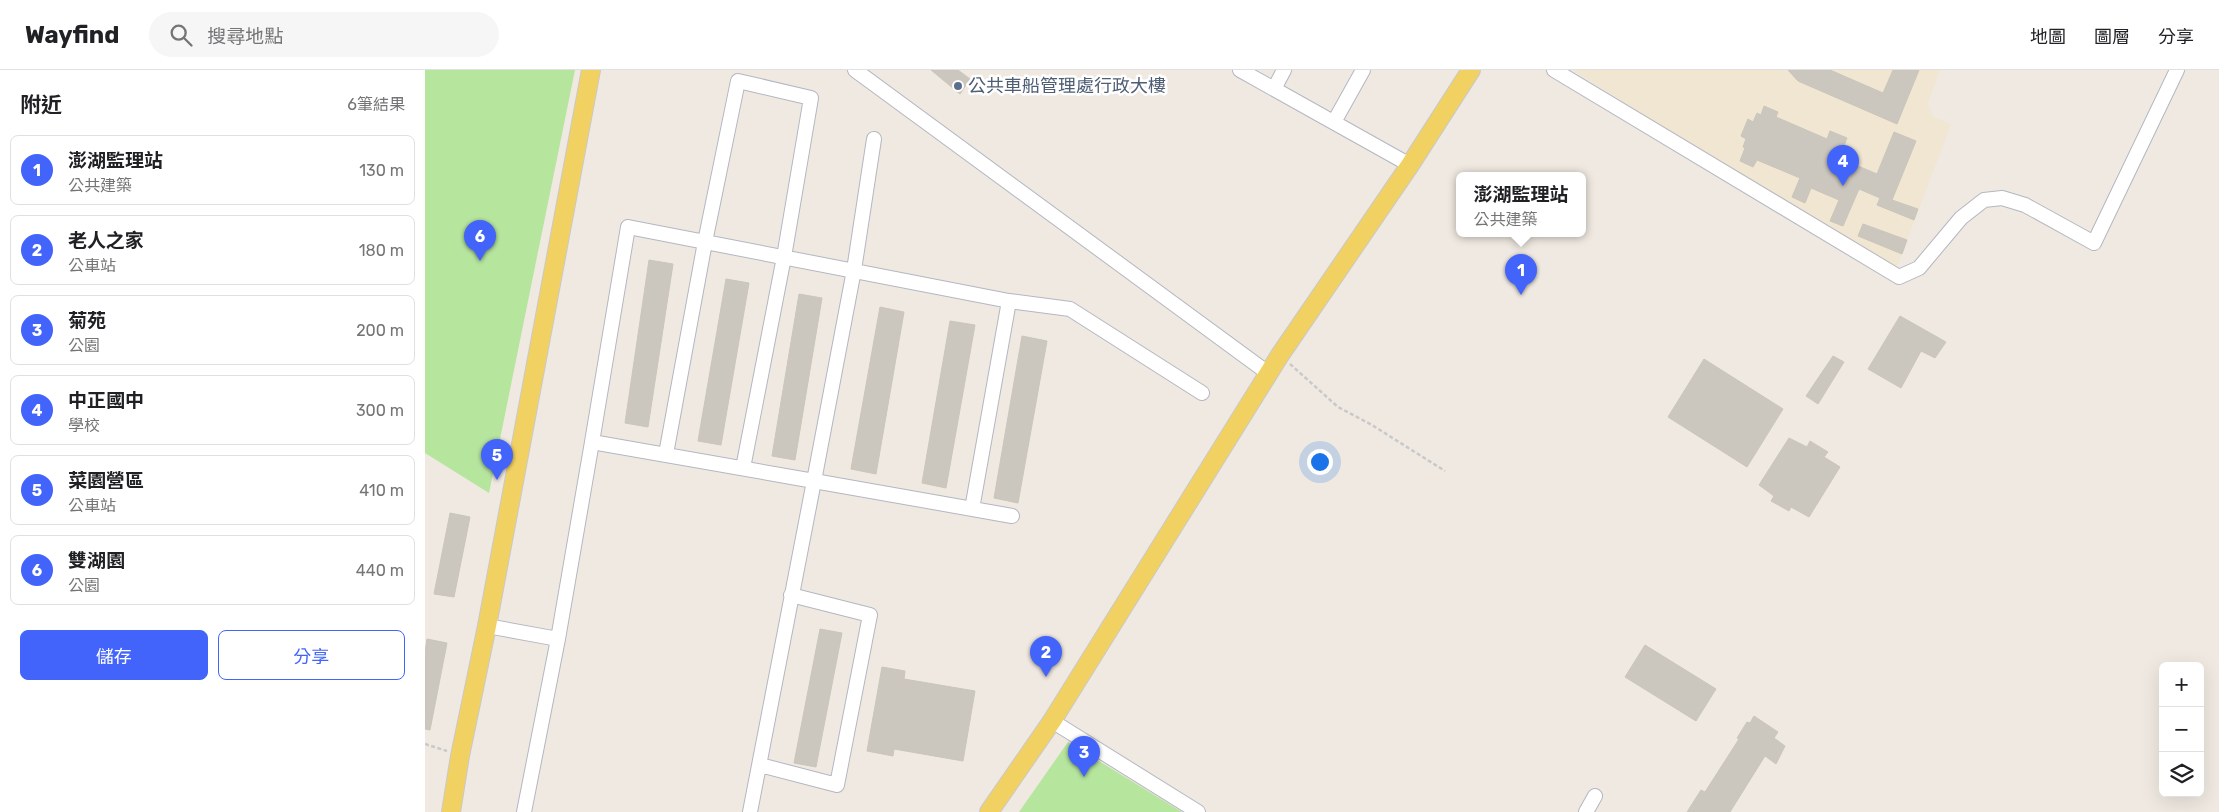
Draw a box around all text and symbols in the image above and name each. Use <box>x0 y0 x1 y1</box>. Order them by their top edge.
search box <box>149 12 499 57</box>
text: Wayfind <box>25 21 119 49</box>
icon: search <box>167 21 195 49</box>
text: 搜尋地點 <box>207 25 283 48</box>
text: 地圖 <box>2030 26 2066 48</box>
text: 圖層 <box>2094 26 2130 48</box>
text: 分享 <box>2158 26 2194 48</box>
place label: 公共車船管理處行政大樓 <box>968 75 1166 97</box>
marker: 公共車船管理處行政大樓 <box>952 80 964 92</box>
text: 附近 <box>20 92 62 117</box>
text: 6筆結果 <box>347 95 405 114</box>
pin: 4 <box>1827 145 1859 186</box>
text: 澎湖監理站 <box>68 149 163 172</box>
text: 1 <box>33 161 41 180</box>
text: 130 m <box>359 161 404 180</box>
popup <box>1456 172 1586 237</box>
text: 公共建築 <box>68 176 132 195</box>
text: 澎湖監理站 <box>1473 183 1569 206</box>
text: 公共建築 <box>1473 210 1538 229</box>
pin: 6 <box>464 220 496 261</box>
text: 老人之家 <box>68 229 144 252</box>
text: 2 <box>32 241 42 260</box>
text: 180 m <box>359 241 404 260</box>
pin: 1 <box>1505 254 1537 295</box>
text: 公車站 <box>68 256 116 275</box>
text: 菊苑 <box>68 309 106 332</box>
text: 3 <box>32 321 42 340</box>
text: 200 m <box>356 321 404 340</box>
text: 公園 <box>68 336 100 355</box>
text: 中正國中 <box>68 389 144 412</box>
text: 4 <box>32 401 42 420</box>
text: 300 m <box>356 401 404 420</box>
text: 學校 <box>68 416 100 435</box>
pin: 5 <box>481 439 513 480</box>
your location <box>1307 449 1333 475</box>
text: 菜園營區 <box>68 469 144 492</box>
text: 5 <box>32 481 42 500</box>
text: 410 m <box>359 481 404 500</box>
text: 公車站 <box>68 496 116 515</box>
text: 雙湖園 <box>68 549 125 572</box>
text: 6 <box>32 561 42 580</box>
text: 440 m <box>356 561 404 580</box>
text: 公園 <box>68 576 100 595</box>
button: 儲存 <box>20 630 208 680</box>
button: 分享 <box>218 630 405 680</box>
pin: 2 <box>1030 636 1062 677</box>
map controls <box>2159 662 2204 797</box>
button: + <box>2159 662 2204 707</box>
button: − <box>2159 707 2204 752</box>
pin: 3 <box>1068 736 1100 777</box>
button: layers <box>2159 752 2204 797</box>

